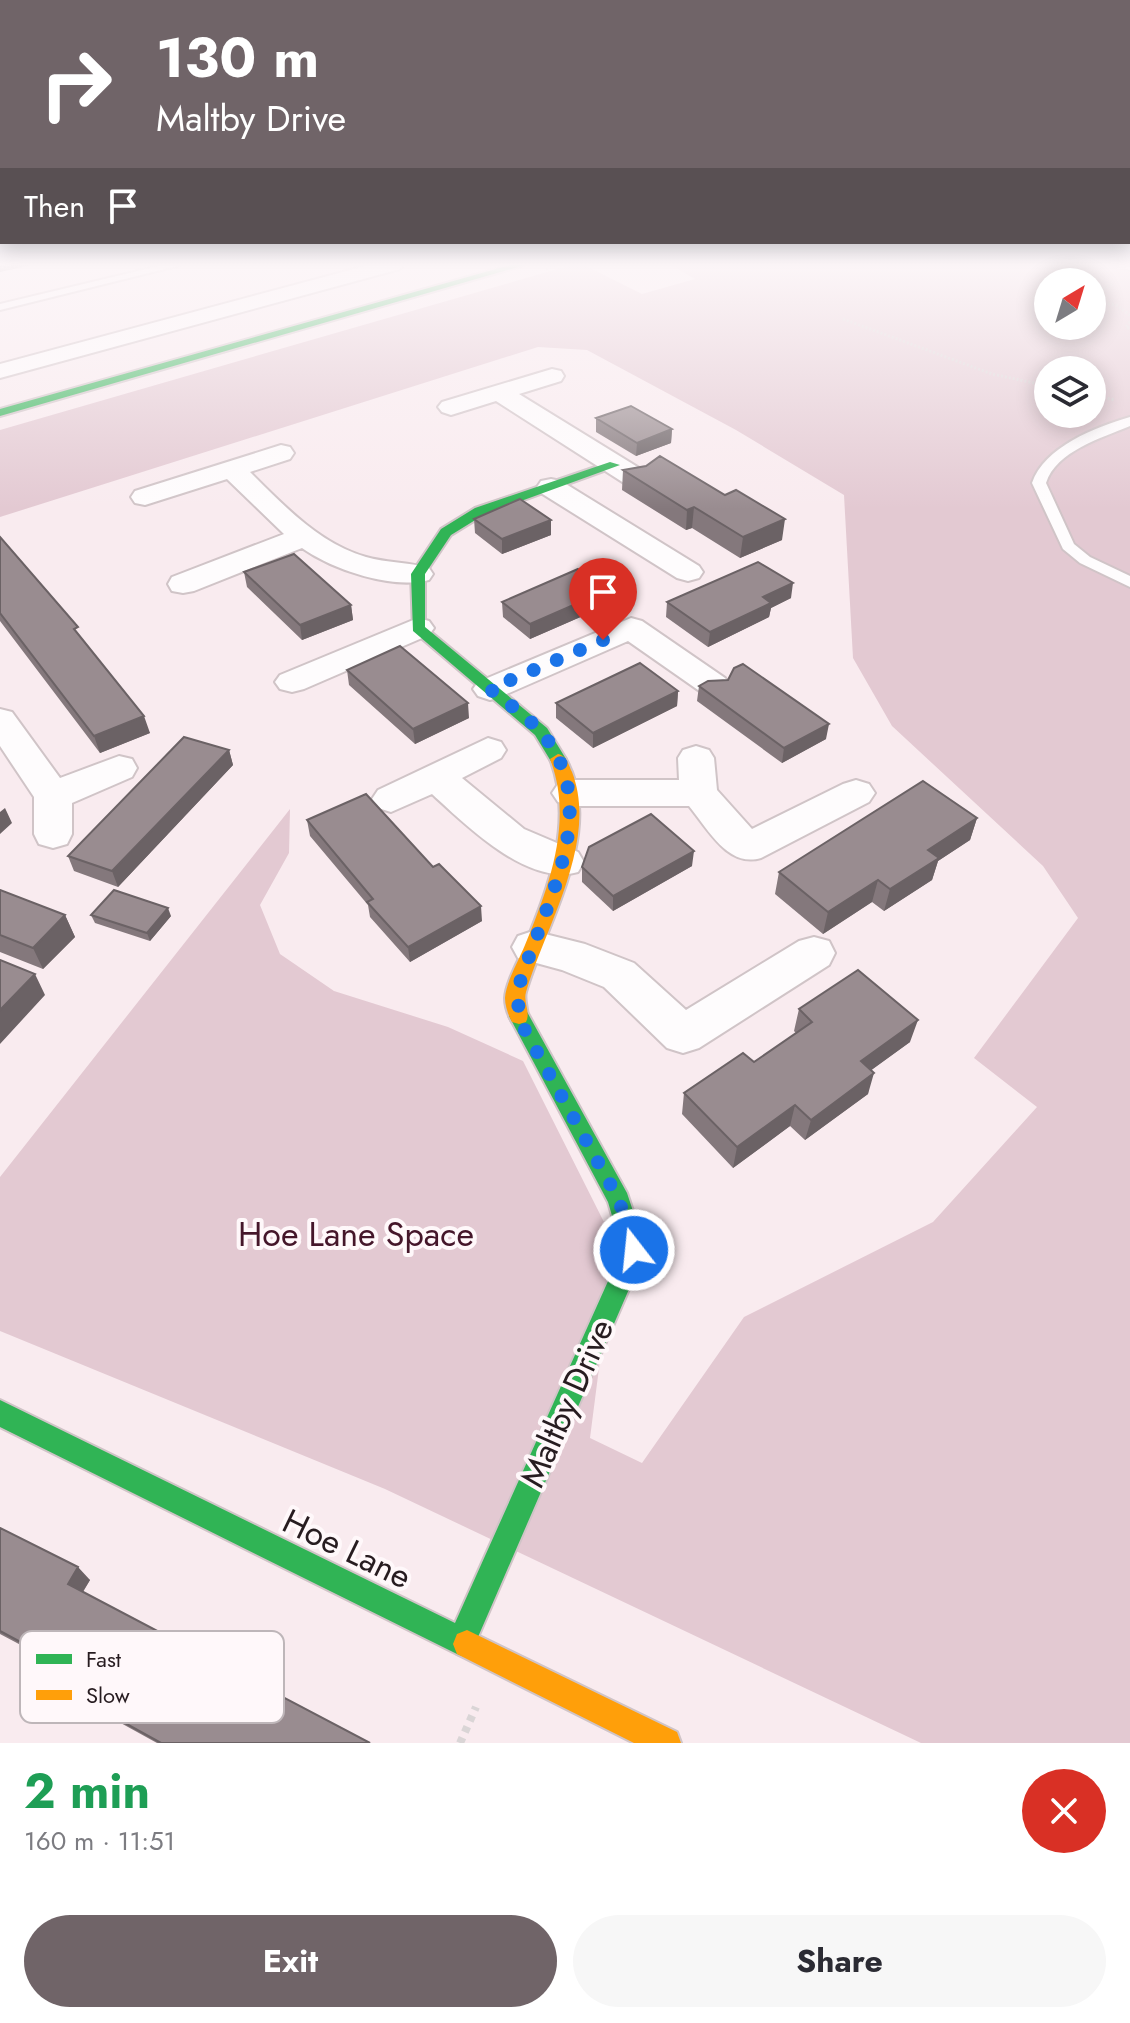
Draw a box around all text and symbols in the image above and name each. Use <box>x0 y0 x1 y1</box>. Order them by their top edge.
text: 130 m <box>156 17 319 98</box>
icon: right <box>24 32 128 136</box>
text: Maltby Drive <box>156 92 346 144</box>
icon: arrive <box>101 184 145 228</box>
text: Then <box>24 185 85 228</box>
north arrow <box>1034 268 1106 340</box>
map controls <box>1034 268 1106 428</box>
button: layers <box>1034 356 1106 428</box>
pin <box>569 558 637 640</box>
icon: arrive <box>581 570 625 614</box>
position arrow <box>592 1208 676 1292</box>
park label: Hoe Lane Space <box>238 1210 474 1259</box>
street label: Maltby Drive <box>508 1311 626 1495</box>
street label: Hoe Lane <box>274 1497 420 1601</box>
legend <box>20 1631 284 1723</box>
text: Fast <box>86 1643 122 1675</box>
text: Slow <box>86 1679 130 1711</box>
text: 2 min <box>24 1757 150 1826</box>
button: close <box>1022 1769 1106 1853</box>
text: 160 m · 11:51 <box>24 1822 175 1860</box>
button: Exit <box>24 1915 557 2007</box>
button: Share <box>573 1915 1106 2007</box>

